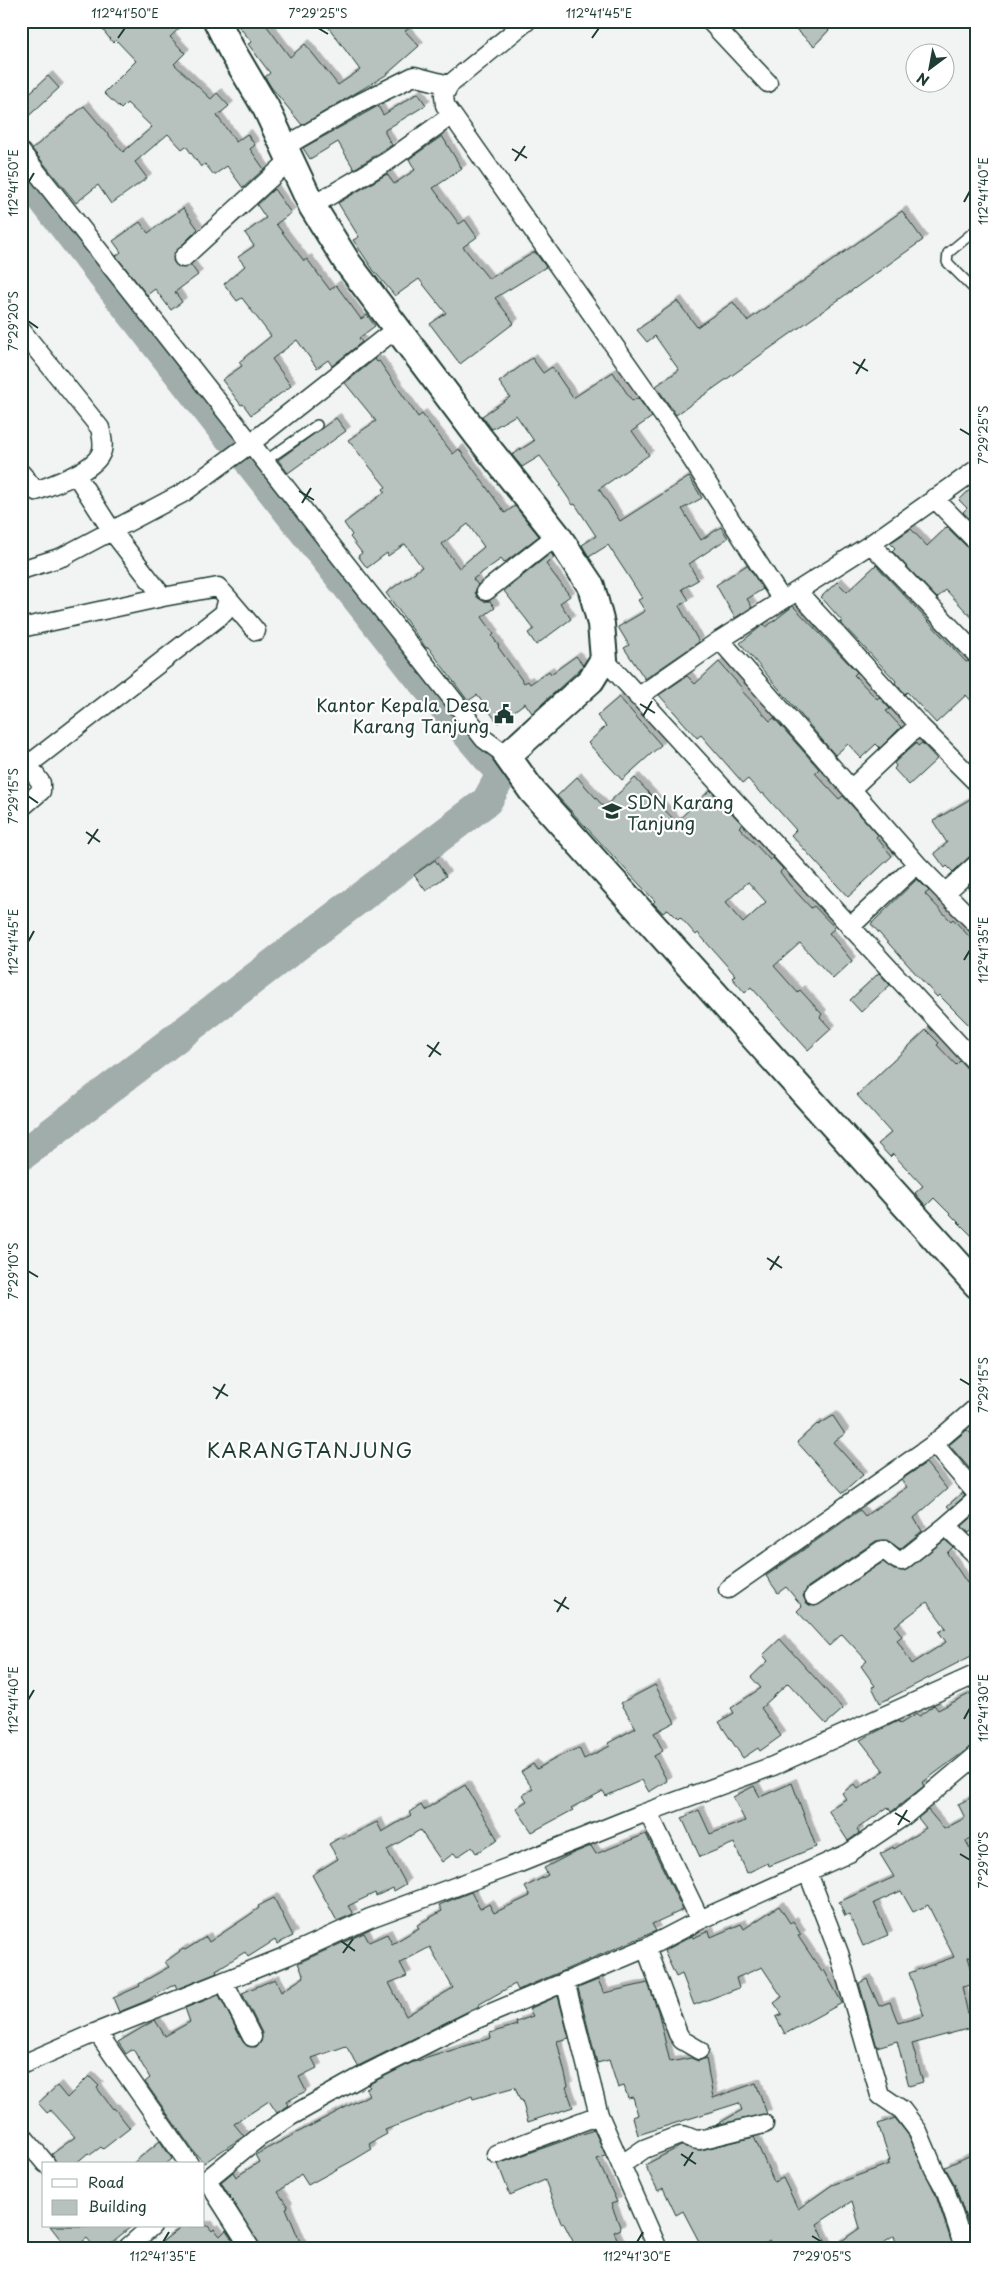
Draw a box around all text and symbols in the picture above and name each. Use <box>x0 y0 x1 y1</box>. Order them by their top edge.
text: 112°41'50"E <box>91 4 159 22</box>
text: 7°29'25"S <box>289 4 347 22</box>
text: 112°41'45"E <box>566 4 632 22</box>
north arrow <box>906 42 956 92</box>
text: N <box>913 68 933 91</box>
text: 112°41'50"E <box>4 149 22 217</box>
text: 112°41'40"E <box>974 157 992 225</box>
text: 7°29'20"S <box>4 291 22 351</box>
text: 7°29'25"S <box>974 406 992 464</box>
place label: Kantor Kepala Desa Karang Tanjung <box>316 691 490 739</box>
public building icon: Kantor Kepala Desa Karang Tanjung <box>493 703 515 725</box>
text: 7°29'15"S <box>4 768 22 824</box>
place label: SDN Karang Tanjung <box>627 788 734 836</box>
school or university icon: SDN Karang Tanjung <box>601 800 623 822</box>
text: 112°41'45"E <box>4 909 22 975</box>
text: 112°41'35"E <box>974 917 992 983</box>
text: 7°29'10"S <box>4 1242 22 1300</box>
text: 7°29'15"S <box>974 1357 992 1413</box>
district label: KARANGTANJUNG <box>207 1435 413 1465</box>
text: 112°41'40"E <box>4 1666 22 1734</box>
text: 112°41'30"E <box>974 1674 992 1742</box>
text: 7°29'10"S <box>974 1831 992 1889</box>
legend <box>42 2162 205 2228</box>
text: Road <box>88 2170 124 2193</box>
text: Building <box>88 2194 147 2217</box>
text: 112°41'35"E <box>130 2247 196 2265</box>
text: 112°41'30"E <box>603 2247 671 2265</box>
text: 7°29'05"S <box>792 2247 852 2265</box>

